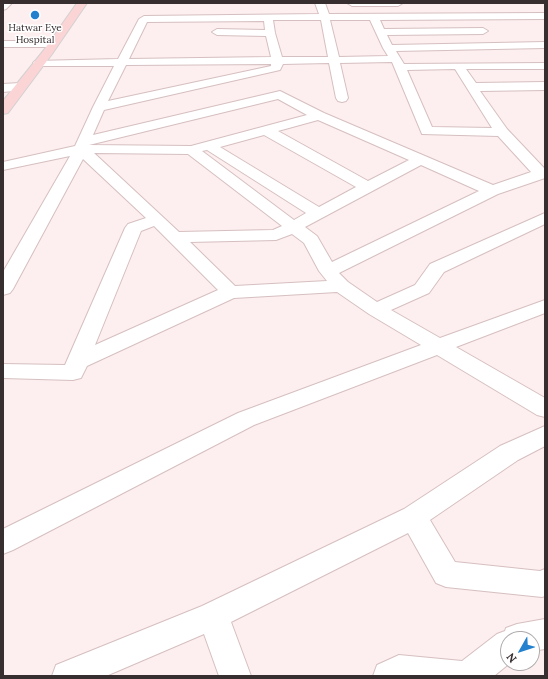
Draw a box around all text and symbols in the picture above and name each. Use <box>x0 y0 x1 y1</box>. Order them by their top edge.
marker: Hatwar Eye Hospital <box>29 9 41 21</box>
place label: Hatwar Eye Hospital <box>8 22 62 46</box>
north arrow <box>500 631 540 671</box>
text: N <box>503 650 520 666</box>

